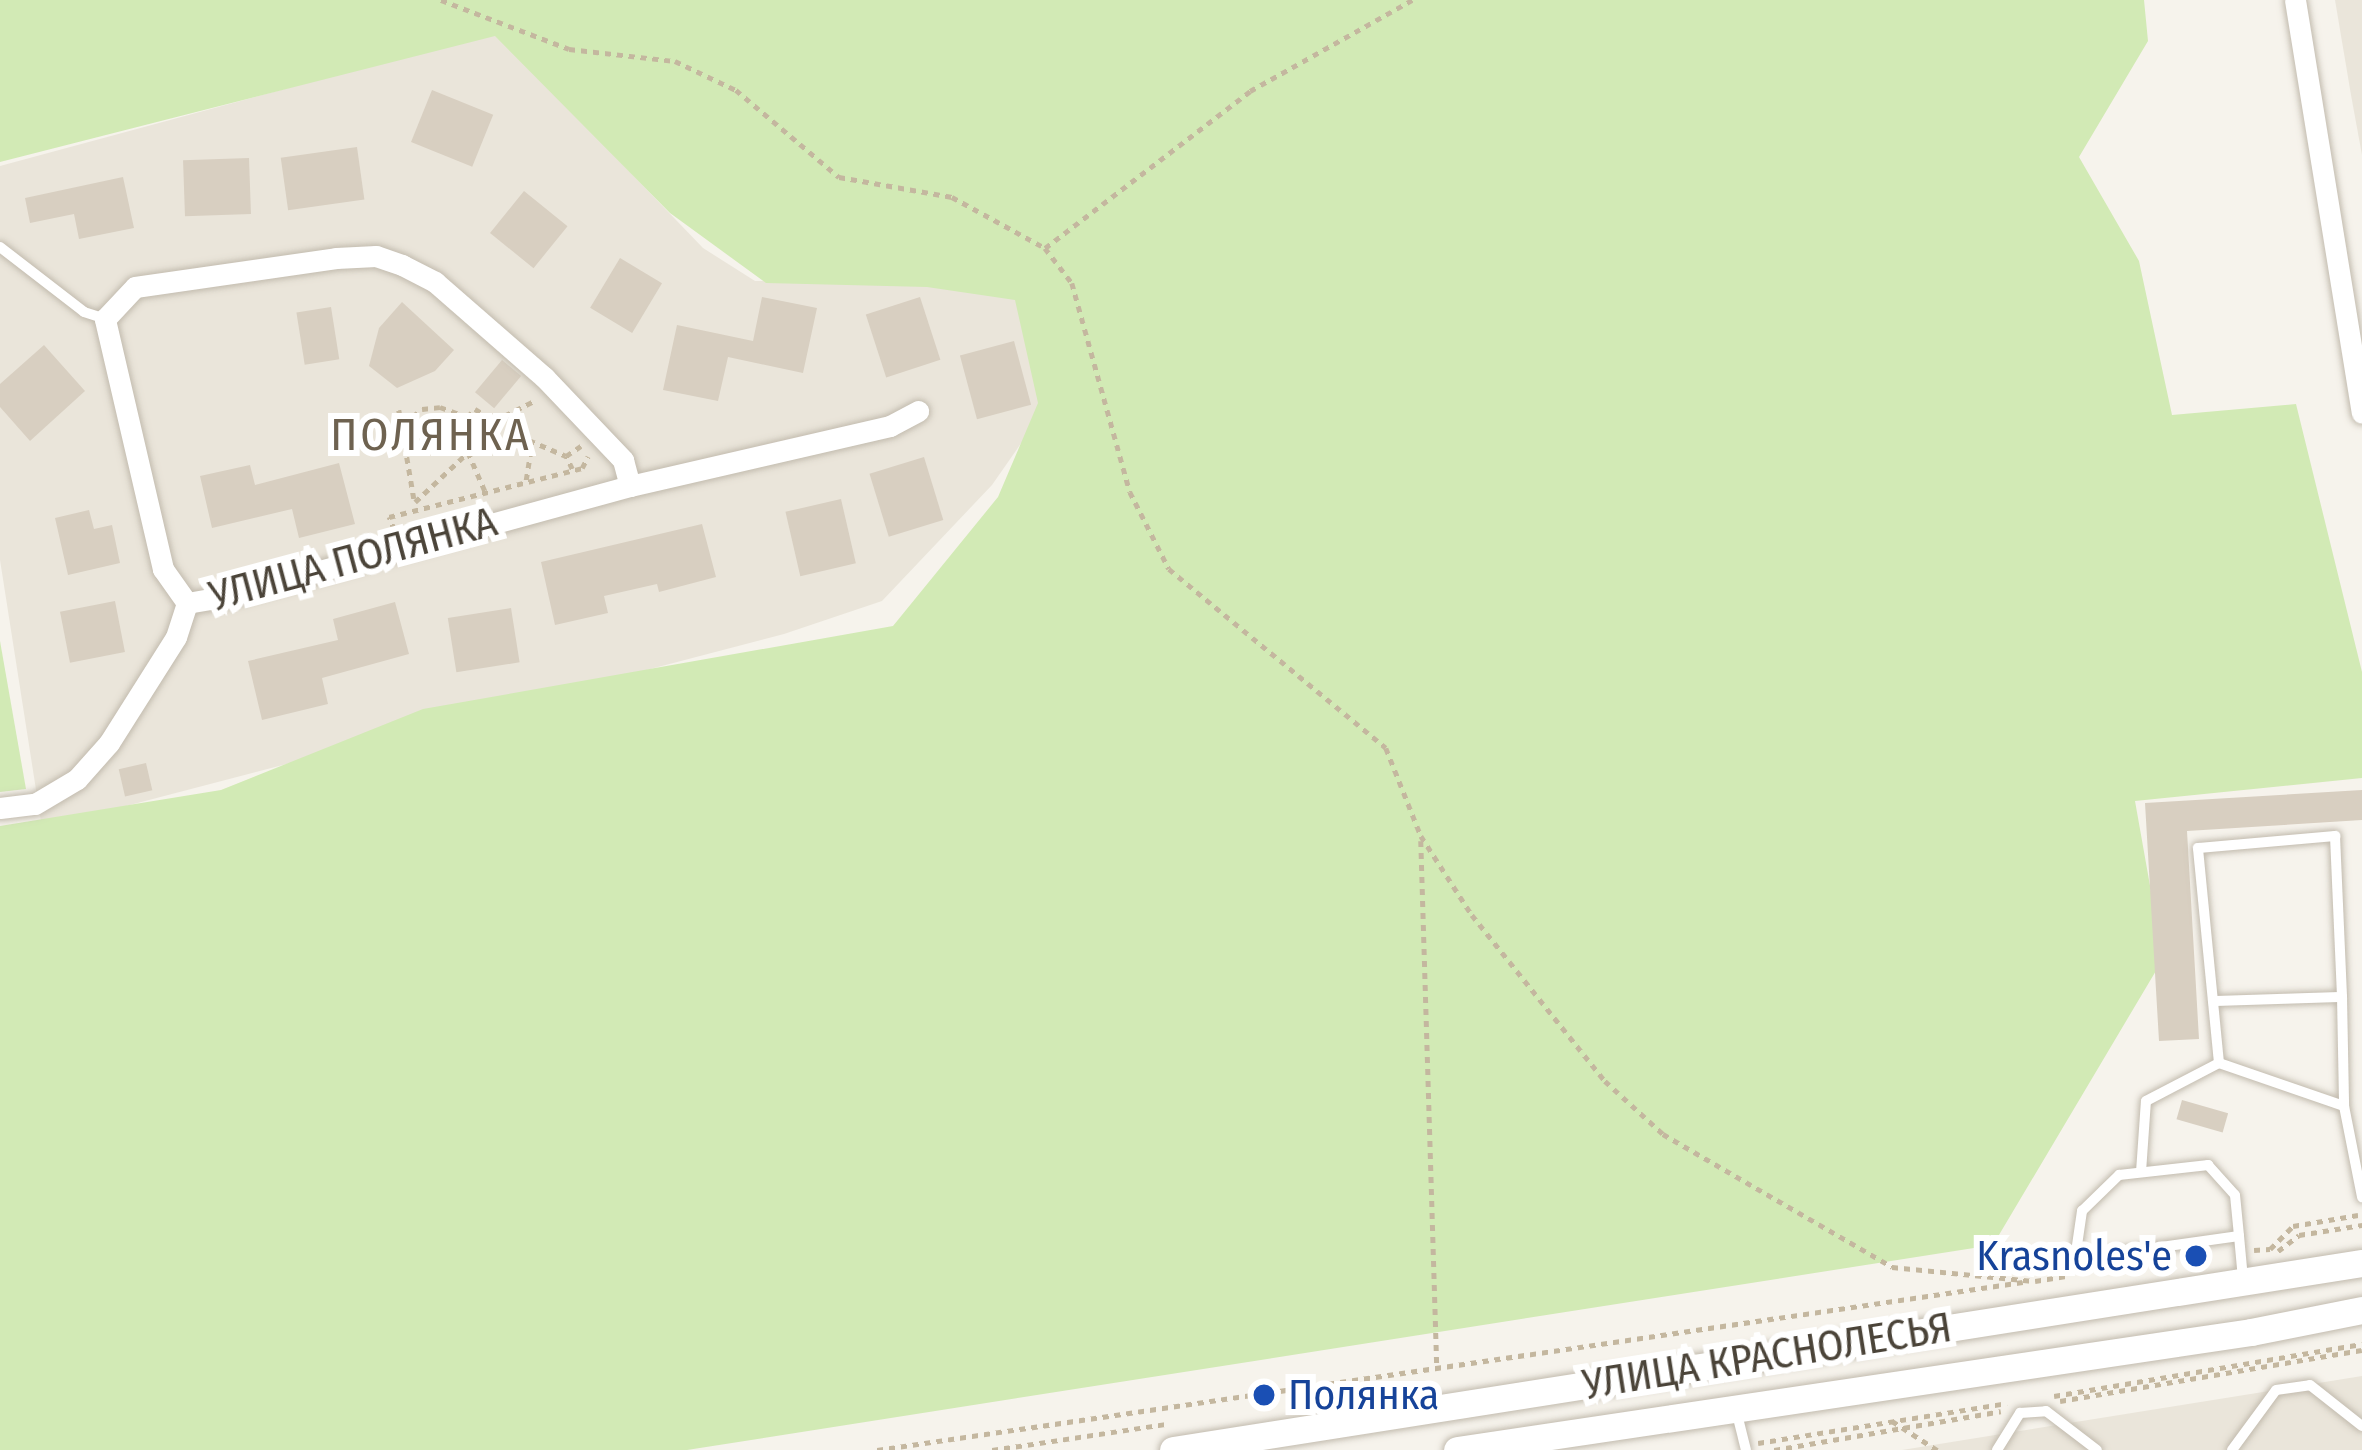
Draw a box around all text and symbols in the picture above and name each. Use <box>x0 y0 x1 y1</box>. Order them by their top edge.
district label: ПОЛЯНКА <box>330 409 532 463</box>
street label: УЛИЦА ПОЛЯНКА <box>204 496 502 622</box>
place label: Krasnoles'e <box>1976 1231 2172 1281</box>
marker: Krasnoles'e <box>2183 1243 2209 1269</box>
street label: УЛИЦА КРАСНОЛЕСЬЯ <box>1579 1302 1955 1410</box>
place label: Полянка <box>1288 1370 1439 1420</box>
marker: Полянка <box>1251 1382 1277 1408</box>

